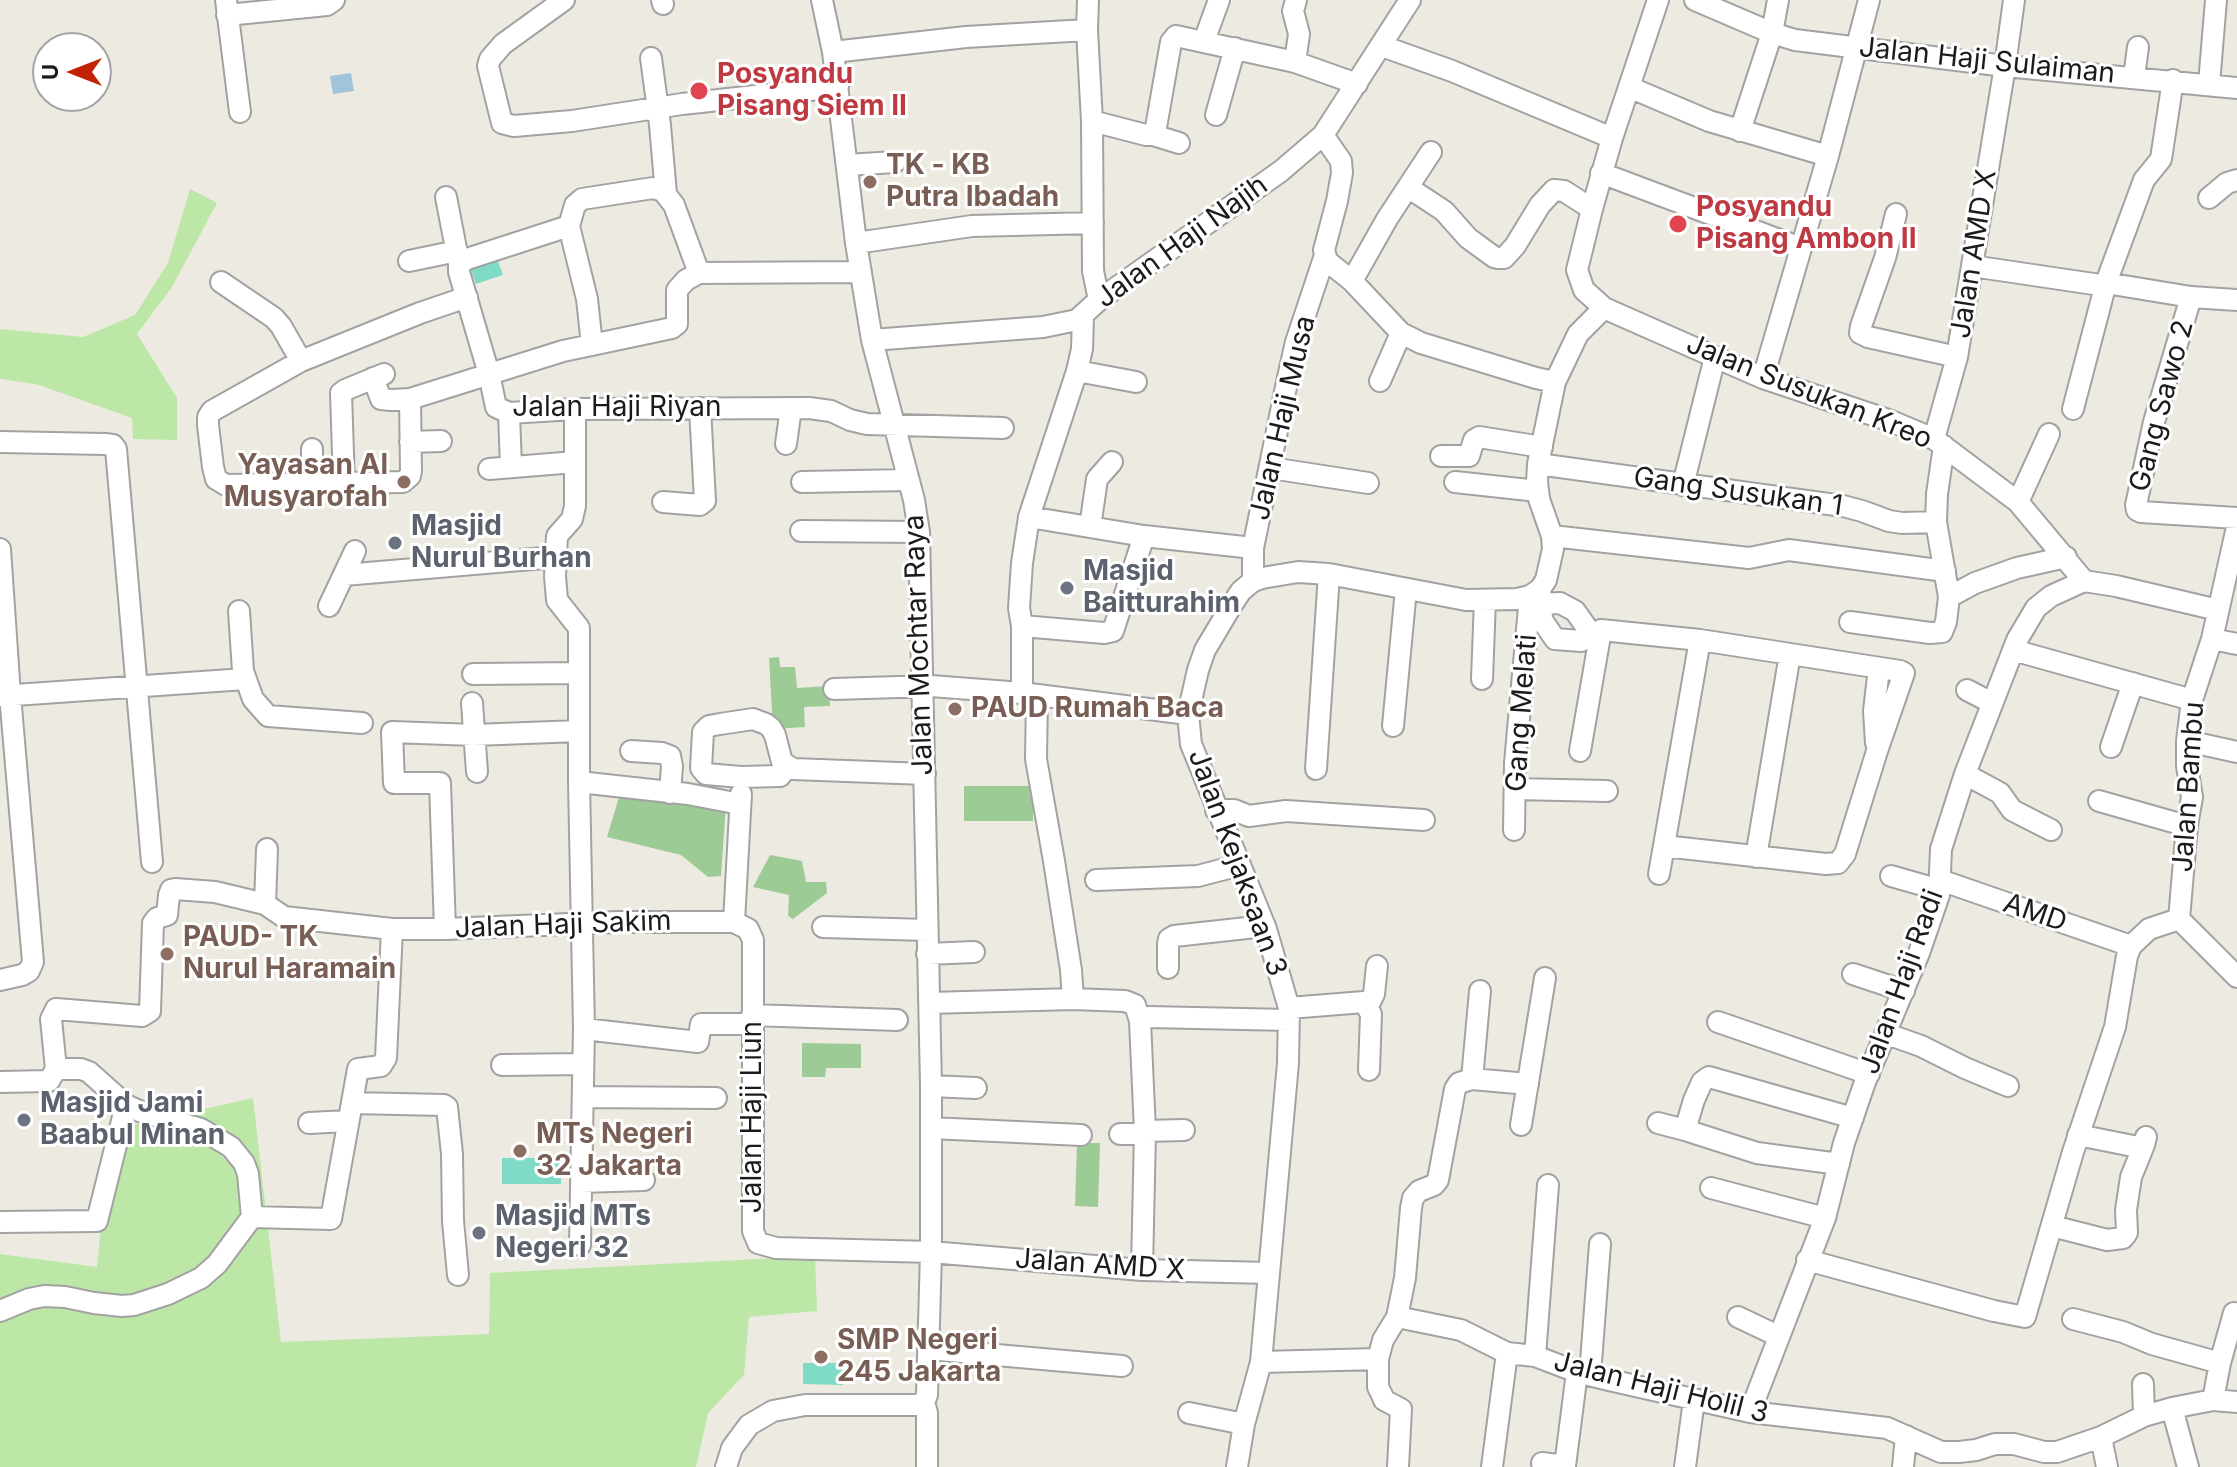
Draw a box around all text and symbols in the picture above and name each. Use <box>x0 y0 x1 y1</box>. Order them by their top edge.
street label: Jalan Haji Sulaiman <box>1857 31 2117 91</box>
north arrow <box>32 32 112 112</box>
place label: Posyandu Pisang Siem II <box>717 58 907 124</box>
text: U <box>37 64 63 80</box>
marker: Posyandu Pisang Siem II <box>688 80 710 102</box>
place label: TK - KB Putra Ibadah <box>886 149 1059 215</box>
street label: Jalan AMD X <box>1944 167 2004 341</box>
street label: Jalan Haji Najih <box>1090 169 1274 315</box>
marker: TK - KB Putra Ibadah <box>861 173 879 191</box>
place label: Posyandu Pisang Ambon II <box>1696 191 1916 257</box>
marker: Posyandu Pisang Ambon II <box>1667 213 1689 235</box>
street label: Jalan Haji Musa <box>1243 312 1323 524</box>
street label: Gang Sawo 2 <box>2123 317 2201 495</box>
street label: Jalan Susukan Kreo <box>1681 327 1937 457</box>
street label: Jalan Haji Riyan <box>512 391 722 425</box>
place label: Yayasan Al Musyarofah <box>224 449 388 515</box>
street label: Gang Susukan 1 <box>1631 461 1845 523</box>
marker: Yayasan Al Musyarofah <box>395 473 413 491</box>
place label: Masjid Nurul Burhan <box>411 510 592 576</box>
street label: Jalan Mochtar Raya <box>898 514 940 776</box>
marker: Masjid Nurul Burhan <box>386 534 404 552</box>
place label: Masjid Baitturahim <box>1083 555 1240 621</box>
marker: Masjid Baitturahim <box>1058 579 1076 597</box>
street label: Gang Melati <box>1500 633 1544 793</box>
place label: PAUD Rumah Baca <box>971 692 1224 726</box>
marker: PAUD Rumah Baca <box>946 700 964 718</box>
street label: Jalan Bambu <box>2166 701 2212 873</box>
street label: Jalan Kejaksaan 3 <box>1180 745 1294 981</box>
street label: Jalan Haji Radi <box>1853 885 1951 1079</box>
street label: AMD <box>1999 887 2071 939</box>
street label: Jalan Haji Sakim <box>454 904 672 946</box>
place label: PAUD- TK Nurul Haramain <box>183 921 396 987</box>
marker: PAUD- TK Nurul Haramain <box>158 945 176 963</box>
street label: Jalan Haji Liun <box>736 1021 770 1213</box>
place label: Masjid Jami Baabul Minan <box>40 1087 225 1153</box>
marker: Masjid Jami Baabul Minan <box>15 1111 33 1129</box>
place label: MTs Negeri 32 Jakarta <box>536 1118 693 1184</box>
marker: MTs Negeri 32 Jakarta <box>511 1142 529 1160</box>
place label: Masjid MTs Negeri 32 <box>495 1200 651 1266</box>
marker: Masjid MTs Negeri 32 <box>470 1224 488 1242</box>
street label: Jalan AMD X <box>1014 1242 1186 1288</box>
place label: SMP Negeri 245 Jakarta <box>837 1324 1001 1390</box>
street label: Jalan Haji Holil 3 <box>1550 1345 1772 1431</box>
marker: SMP Negeri 245 Jakarta <box>812 1348 830 1366</box>

